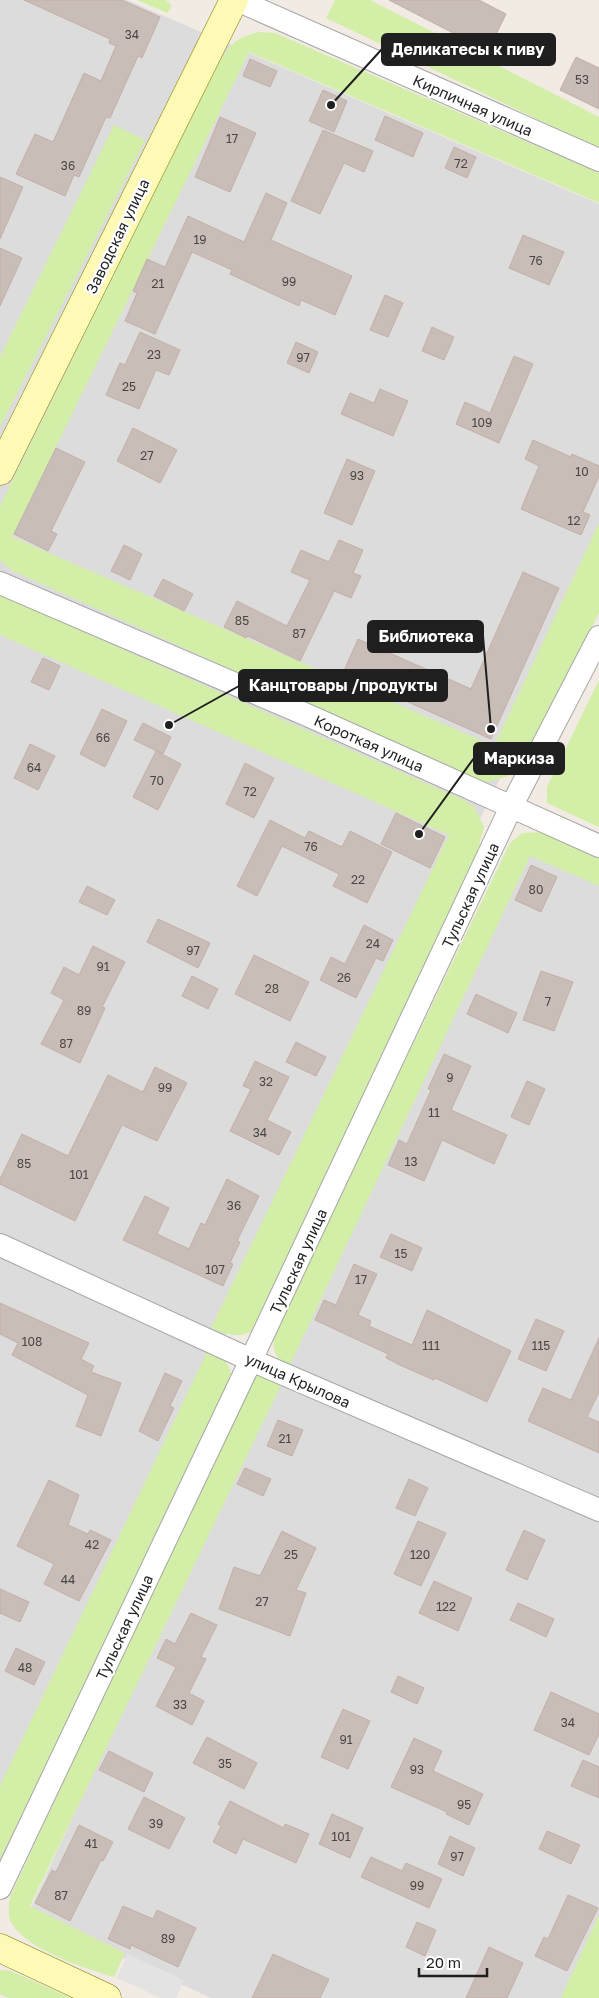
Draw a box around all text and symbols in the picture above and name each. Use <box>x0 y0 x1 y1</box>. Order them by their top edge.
house number: 34 <box>125 27 139 42</box>
callout: Деликатесы к пиву <box>382 34 555 65</box>
text: Деликатесы к пиву <box>392 39 545 59</box>
street label: Кирпичная улица <box>410 70 536 140</box>
house number: 53 <box>575 72 589 87</box>
house number: 17 <box>226 131 238 146</box>
house number: 72 <box>454 156 468 171</box>
house number: 36 <box>61 158 75 173</box>
street label: Заводская улица <box>81 175 153 297</box>
house number: 19 <box>193 232 207 247</box>
house number: 76 <box>529 253 543 268</box>
house number: 99 <box>282 274 296 289</box>
house number: 21 <box>152 276 165 291</box>
house number: 23 <box>147 347 161 362</box>
house number: 97 <box>296 350 310 365</box>
house number: 25 <box>122 379 136 394</box>
house number: 109 <box>472 415 492 430</box>
house number: 27 <box>140 448 154 463</box>
house number: 10 <box>575 464 589 479</box>
house number: 93 <box>350 468 364 483</box>
house number: 12 <box>568 513 580 528</box>
house number: 85 <box>235 613 249 628</box>
callout: Библиотека <box>368 621 483 652</box>
house number: 87 <box>292 626 306 641</box>
text: Библиотека <box>379 626 473 646</box>
callout: Канцтовары /продукты <box>239 670 447 701</box>
text: Канцтовары /продукты <box>249 675 437 695</box>
street label: Короткая улица <box>312 711 426 775</box>
house number: 66 <box>96 730 110 745</box>
callout: Маркиза <box>474 743 564 774</box>
text: Маркиза <box>484 748 554 768</box>
house number: 64 <box>27 760 41 775</box>
house number: 70 <box>150 773 164 788</box>
house number: 72 <box>243 784 257 799</box>
house number: 76 <box>304 839 318 854</box>
street label: Тульская улица <box>438 839 502 951</box>
house number: 22 <box>351 872 365 887</box>
house number: 80 <box>529 882 543 897</box>
house number: 24 <box>366 936 380 951</box>
house number: 97 <box>186 943 200 958</box>
house number: 91 <box>96 959 110 974</box>
house number: 26 <box>337 970 351 985</box>
house number: 28 <box>265 981 279 996</box>
house number: 7 <box>545 994 551 1009</box>
house number: 89 <box>77 1003 91 1018</box>
house number: 87 <box>59 1036 73 1051</box>
house number: 9 <box>446 1070 454 1085</box>
house number: 32 <box>259 1074 273 1089</box>
house number: 99 <box>158 1080 172 1095</box>
house number: 11 <box>428 1105 440 1120</box>
house number: 34 <box>253 1125 267 1140</box>
house number: 13 <box>405 1154 417 1169</box>
house number: 85 <box>17 1156 31 1171</box>
house number: 101 <box>69 1167 89 1182</box>
house number: 36 <box>227 1198 241 1213</box>
street label: Тульская улица <box>266 1205 330 1317</box>
house number: 15 <box>395 1246 407 1261</box>
house number: 107 <box>205 1262 225 1277</box>
house number: 17 <box>355 1272 367 1287</box>
house number: 108 <box>22 1334 42 1349</box>
house number: 111 <box>422 1338 440 1353</box>
house number: 115 <box>532 1338 550 1353</box>
street label: улица Крылова <box>243 1349 353 1411</box>
house number: 21 <box>279 1431 292 1446</box>
house number: 42 <box>85 1537 99 1552</box>
house number: 25 <box>284 1547 298 1562</box>
house number: 120 <box>410 1547 430 1562</box>
street label: Тульская улица <box>92 1571 156 1683</box>
house number: 44 <box>61 1572 75 1587</box>
house number: 27 <box>255 1594 269 1609</box>
house number: 122 <box>436 1599 456 1614</box>
house number: 48 <box>18 1660 32 1675</box>
house number: 33 <box>173 1697 187 1712</box>
house number: 34 <box>561 1715 575 1730</box>
house number: 91 <box>339 1732 353 1747</box>
house number: 35 <box>218 1756 232 1771</box>
house number: 93 <box>410 1762 424 1777</box>
house number: 95 <box>457 1797 471 1812</box>
house number: 39 <box>149 1816 163 1831</box>
house number: 101 <box>331 1829 351 1844</box>
house number: 41 <box>84 1836 98 1851</box>
house number: 97 <box>450 1849 464 1864</box>
house number: 99 <box>410 1878 424 1893</box>
house number: 87 <box>54 1888 68 1903</box>
house number: 89 <box>161 1931 175 1946</box>
scale bar <box>419 1946 486 1978</box>
text: 20 m <box>426 1953 461 1971</box>

